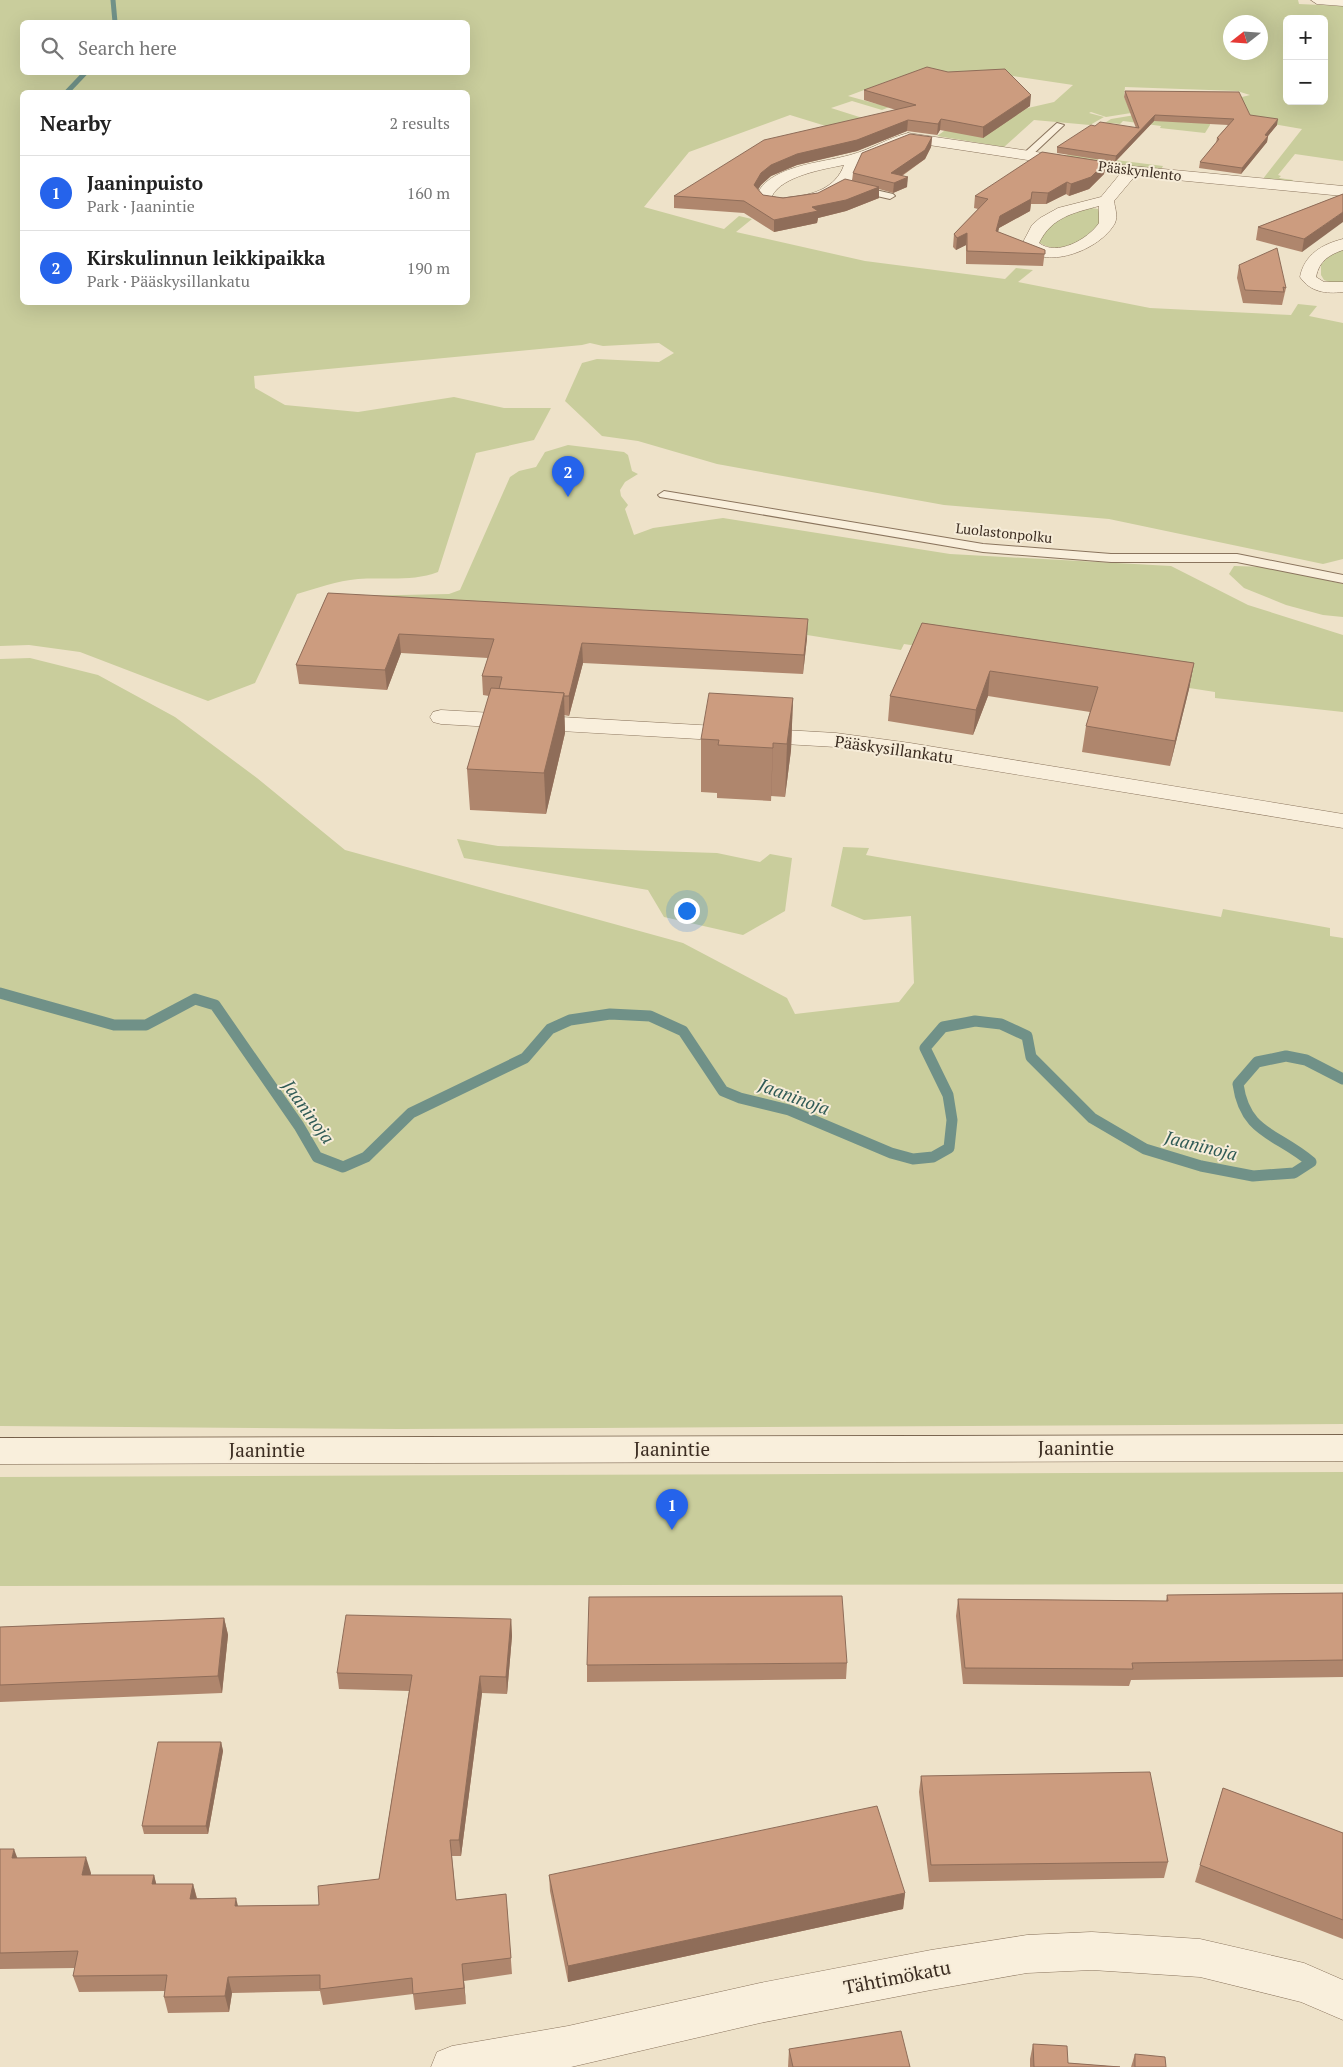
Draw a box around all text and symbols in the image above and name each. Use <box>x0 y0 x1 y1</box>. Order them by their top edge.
north arrow <box>1223 15 1268 60</box>
map controls <box>1283 15 1328 105</box>
button: + <box>1283 15 1328 60</box>
search box <box>20 20 470 75</box>
icon: search <box>38 34 66 62</box>
text: Search here <box>78 35 177 60</box>
button: − <box>1283 60 1328 105</box>
text: Nearby <box>40 109 111 137</box>
text: 2 results <box>390 112 450 134</box>
street label: Pääskynlento <box>1097 156 1183 185</box>
text: Jaaninpuisto <box>87 170 203 195</box>
text: 1 <box>51 182 61 204</box>
text: 160 m <box>407 182 450 204</box>
text: Park · Jaanintie <box>87 195 195 217</box>
text: Kirskulinnun leikkipaikka <box>87 245 325 270</box>
text: 2 <box>51 257 61 279</box>
text: 190 m <box>407 257 450 279</box>
text: Park · Pääskysillankatu <box>87 270 250 292</box>
pin: 2 <box>552 456 584 497</box>
street label: Luolastonpolku <box>955 518 1053 547</box>
street label: Pääskysillankatu <box>833 730 955 768</box>
your location <box>674 898 700 924</box>
water label: Jaaninoja <box>755 1072 833 1120</box>
water label: Jaaninoja <box>277 1074 340 1148</box>
water label: Jaaninoja <box>1162 1124 1240 1166</box>
street label: Jaanintie <box>1038 1435 1114 1460</box>
street label: Jaanintie <box>634 1436 710 1461</box>
street label: Jaanintie <box>229 1437 305 1462</box>
pin: 1 <box>656 1489 688 1530</box>
street label: Tähtimökatu <box>841 1954 953 1999</box>

